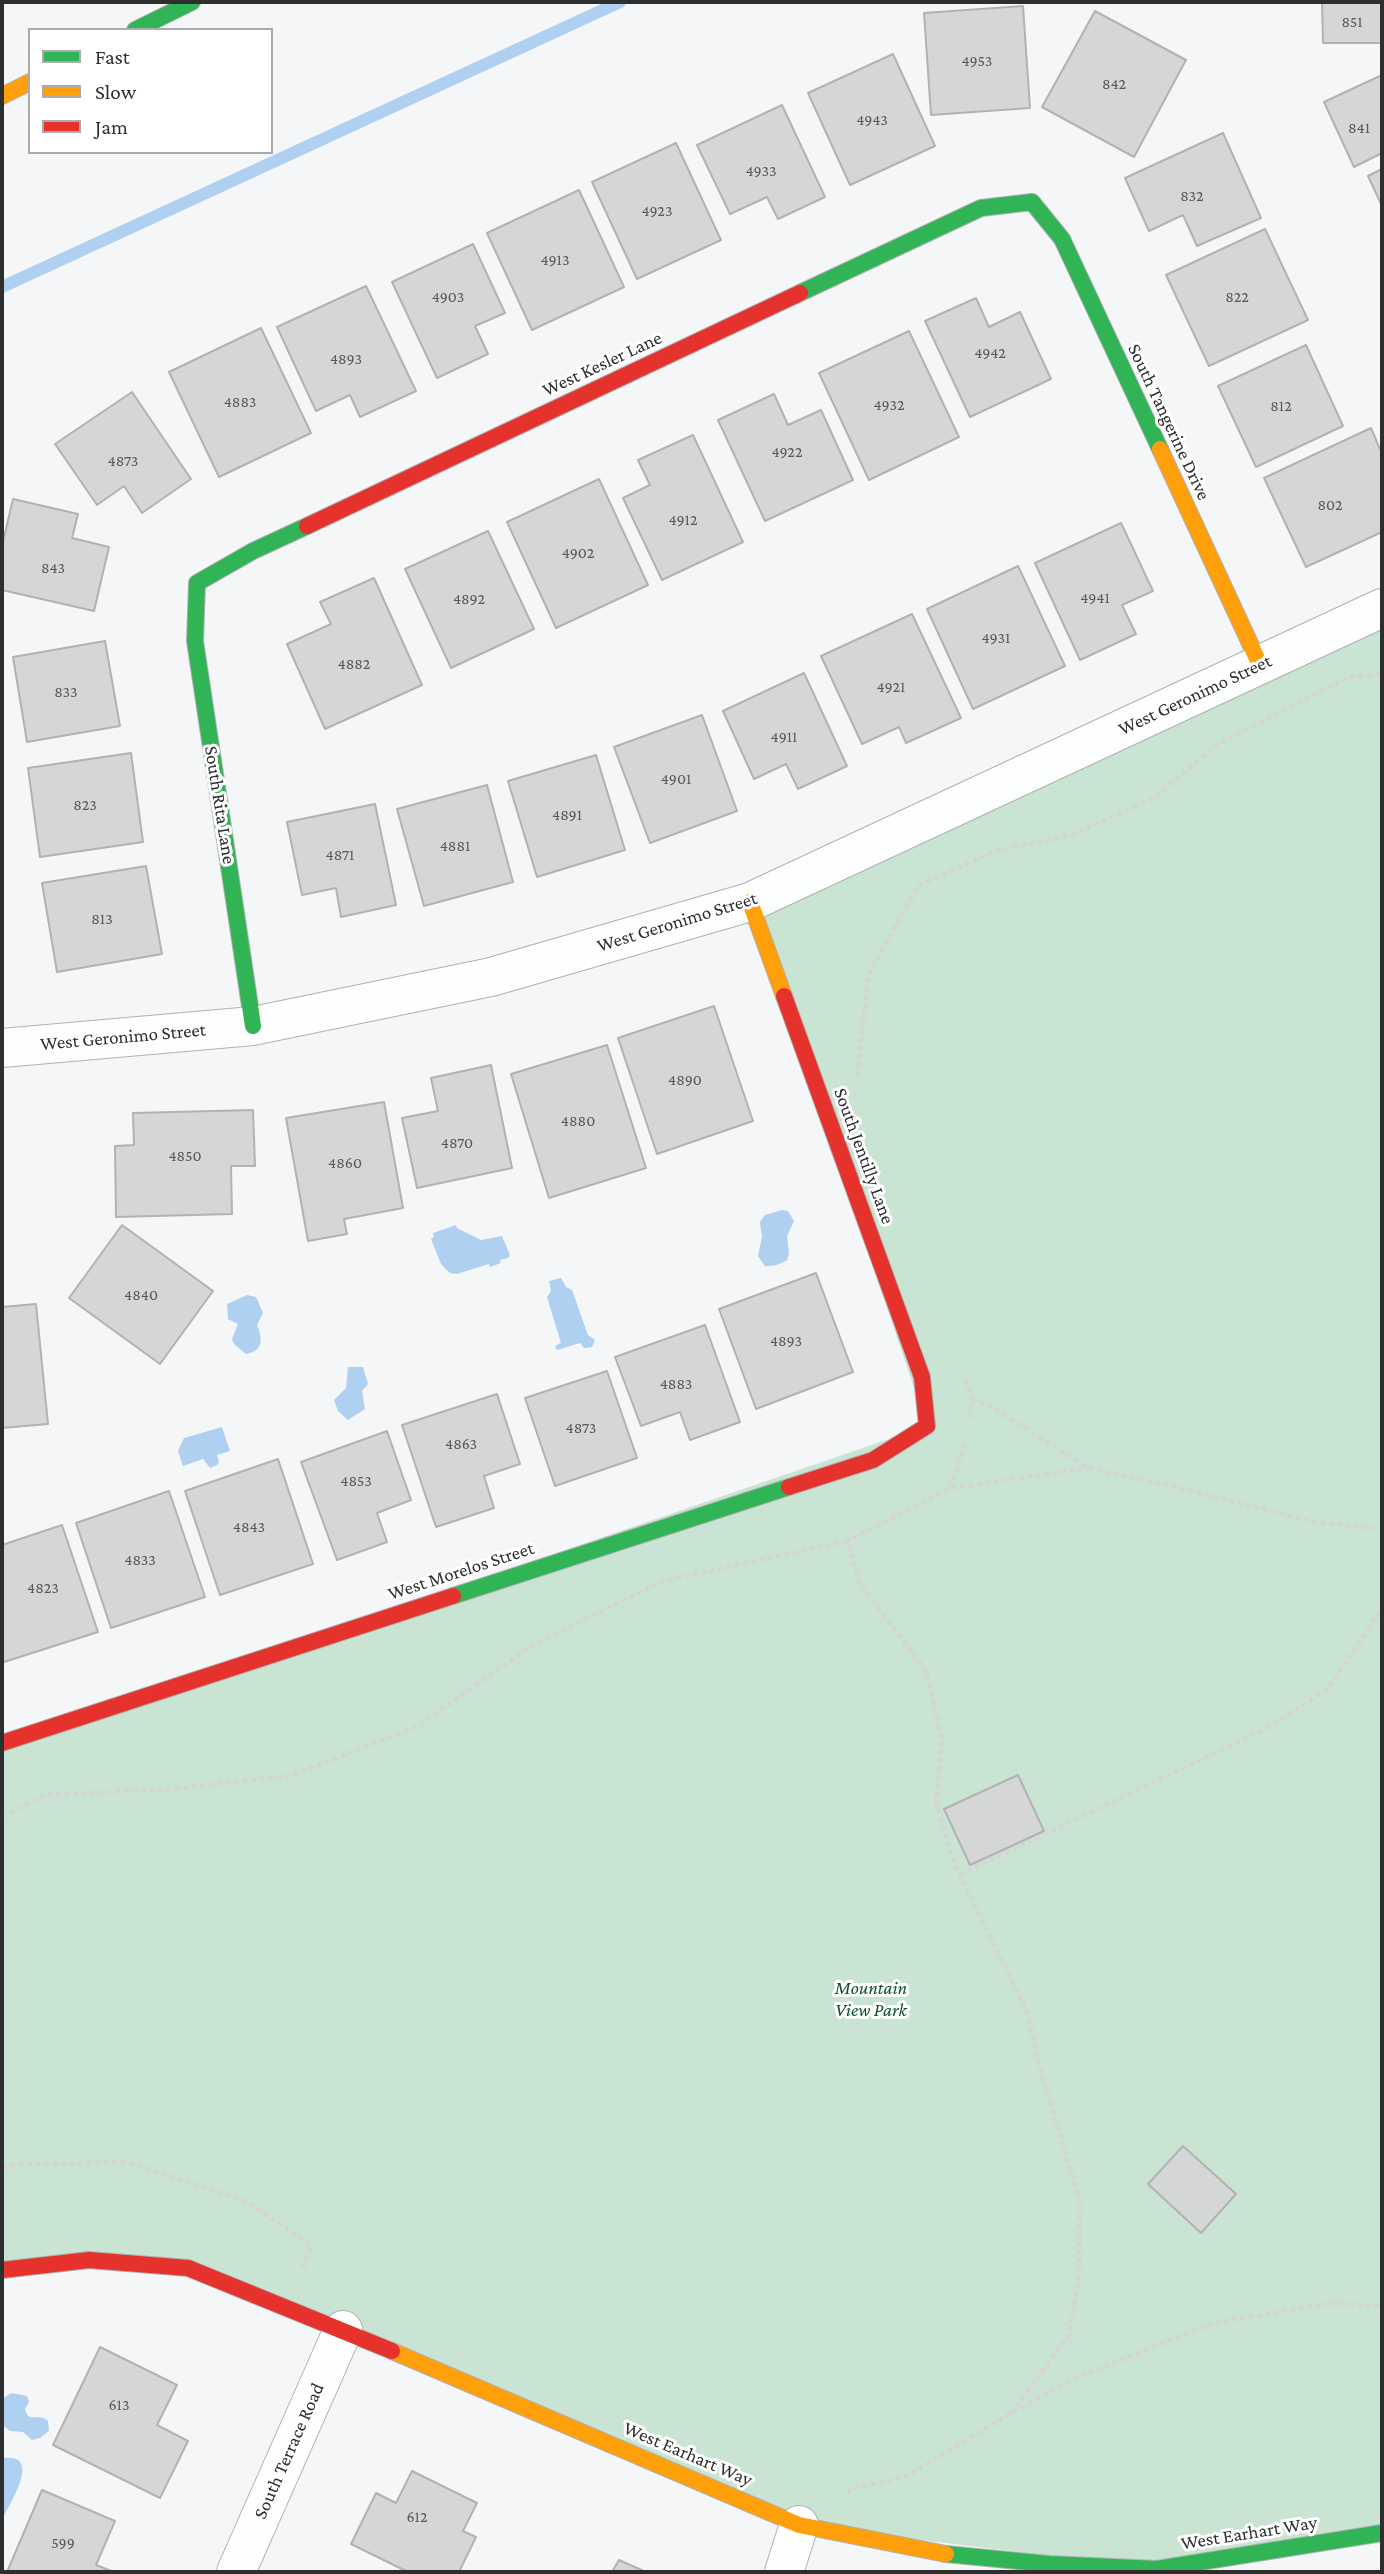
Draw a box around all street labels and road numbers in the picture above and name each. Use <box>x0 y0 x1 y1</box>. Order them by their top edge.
street label: West Kesler Lane <box>539 326 665 402</box>
street label: South Tangerine Drive <box>1123 340 1215 504</box>
street label: West Geronimo Street <box>1115 650 1275 740</box>
street label: South Rita Lane <box>199 744 241 866</box>
street label: West Geronimo Street <box>594 887 760 957</box>
street label: West Geronimo Street <box>39 1018 207 1056</box>
street label: South Jentilly Lane <box>829 1085 899 1227</box>
street label: West Morelos Street <box>385 1537 537 1605</box>
street label: South Terrace Road <box>249 2379 329 2523</box>
street label: West Earhart Way <box>620 2417 756 2491</box>
street label: West Earhart Way <box>1179 2511 1319 2555</box>

